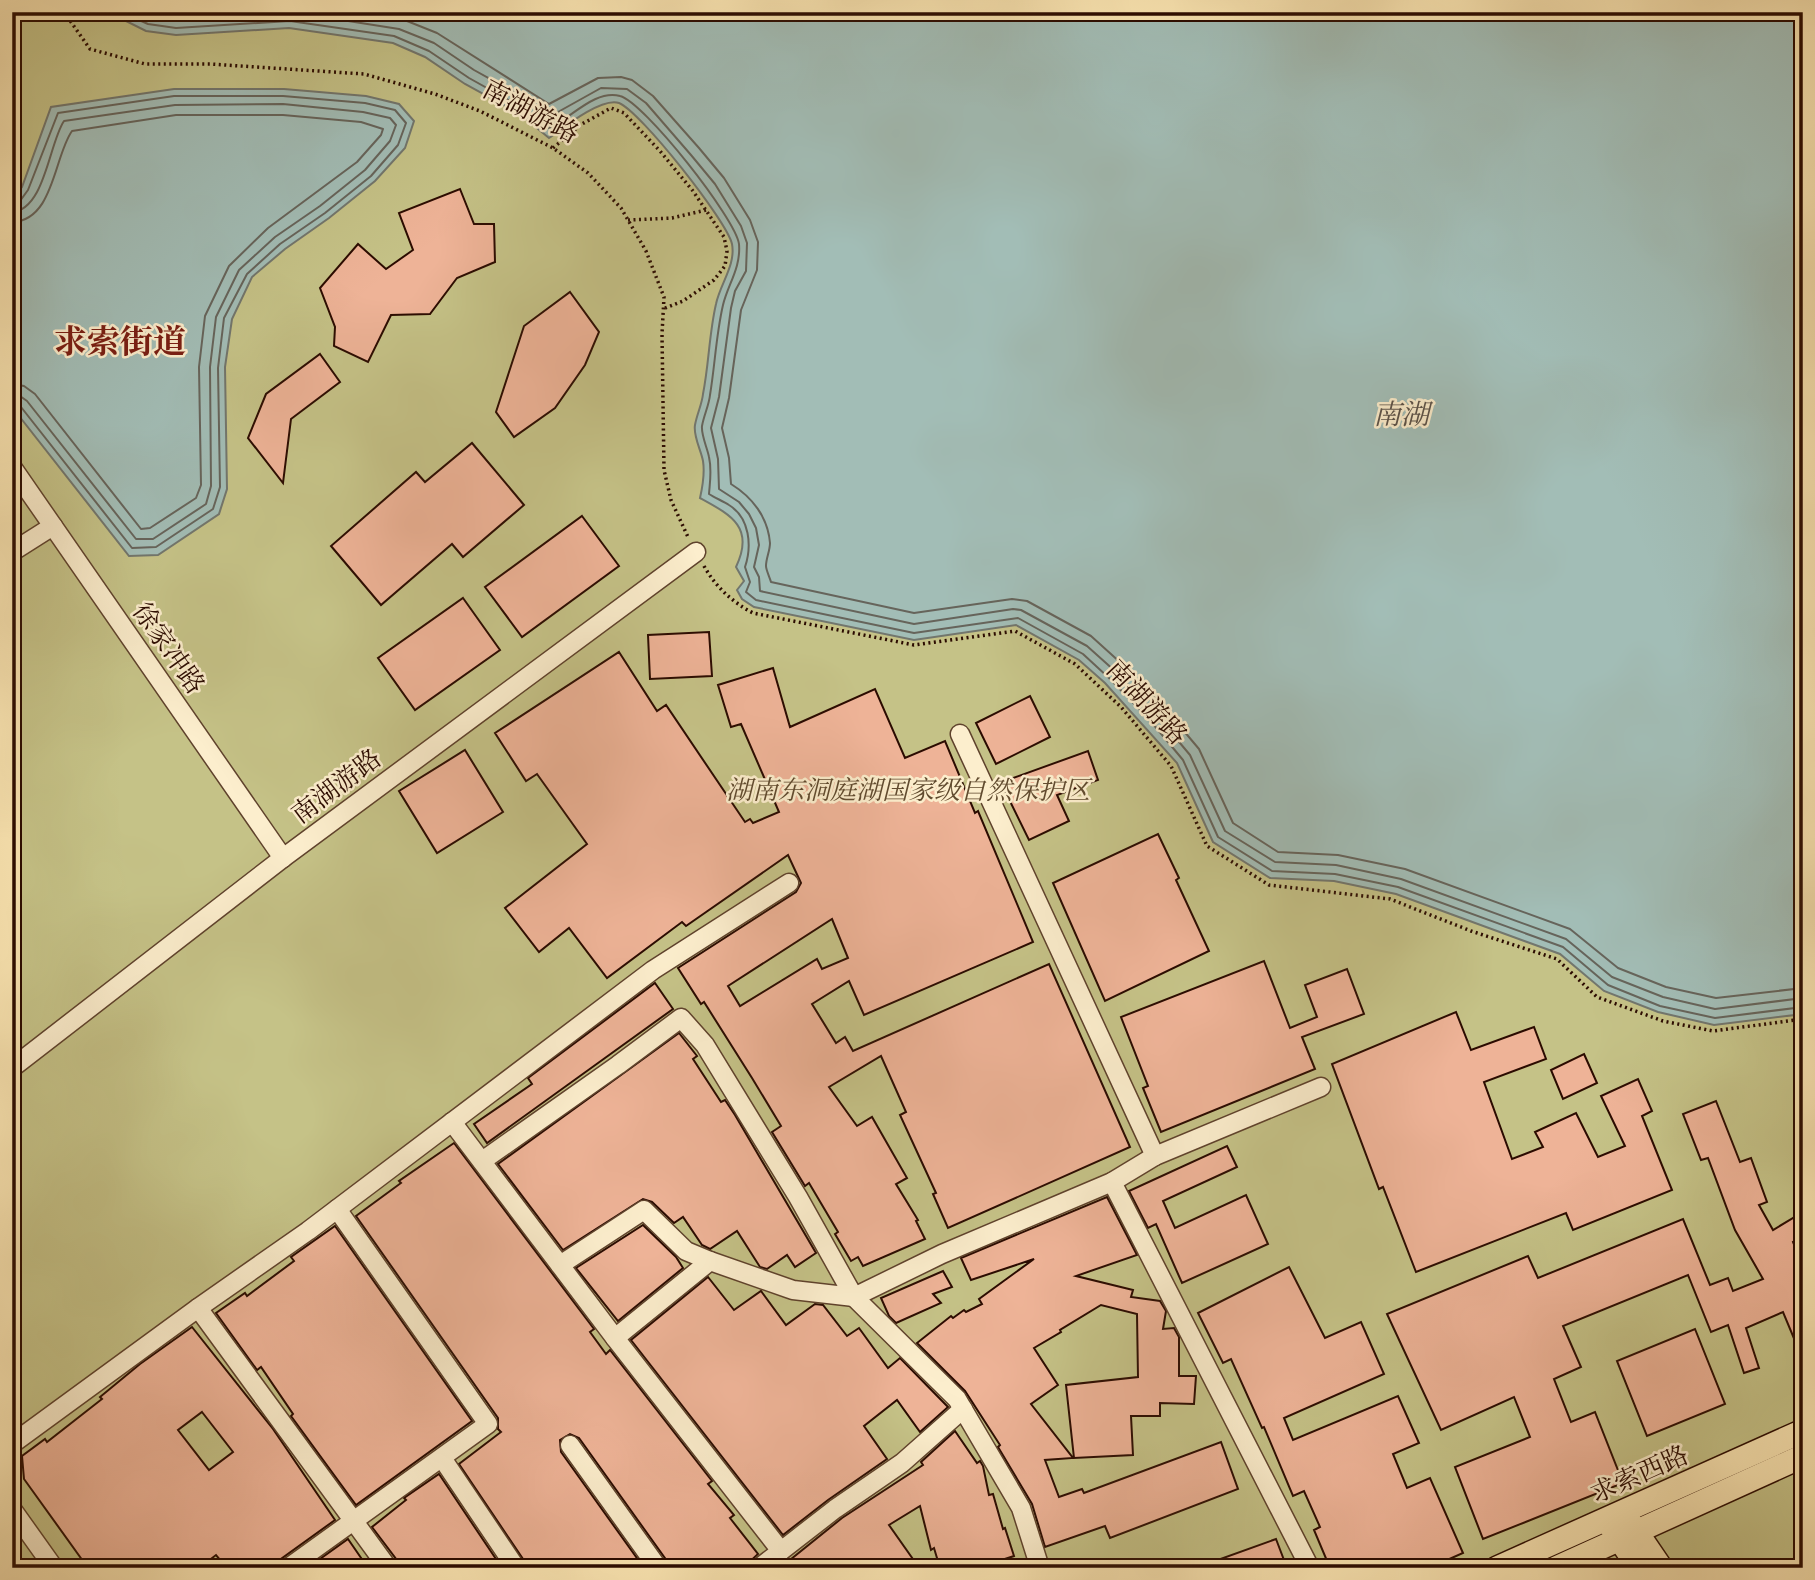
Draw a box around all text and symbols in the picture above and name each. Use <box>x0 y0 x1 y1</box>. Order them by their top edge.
street label: 南湖游路 <box>477 72 585 151</box>
district label: 求索街道 <box>54 320 186 365</box>
water label: 南湖 <box>1373 396 1434 434</box>
street label: 徐家冲路 <box>124 596 213 701</box>
street label: 南湖游路 <box>1098 652 1195 752</box>
street label: 南湖游路 <box>284 741 388 832</box>
park label: 湖南东洞庭湖国家级自然保护区 <box>726 773 1093 808</box>
street label: 求索西路 <box>1585 1437 1694 1512</box>

